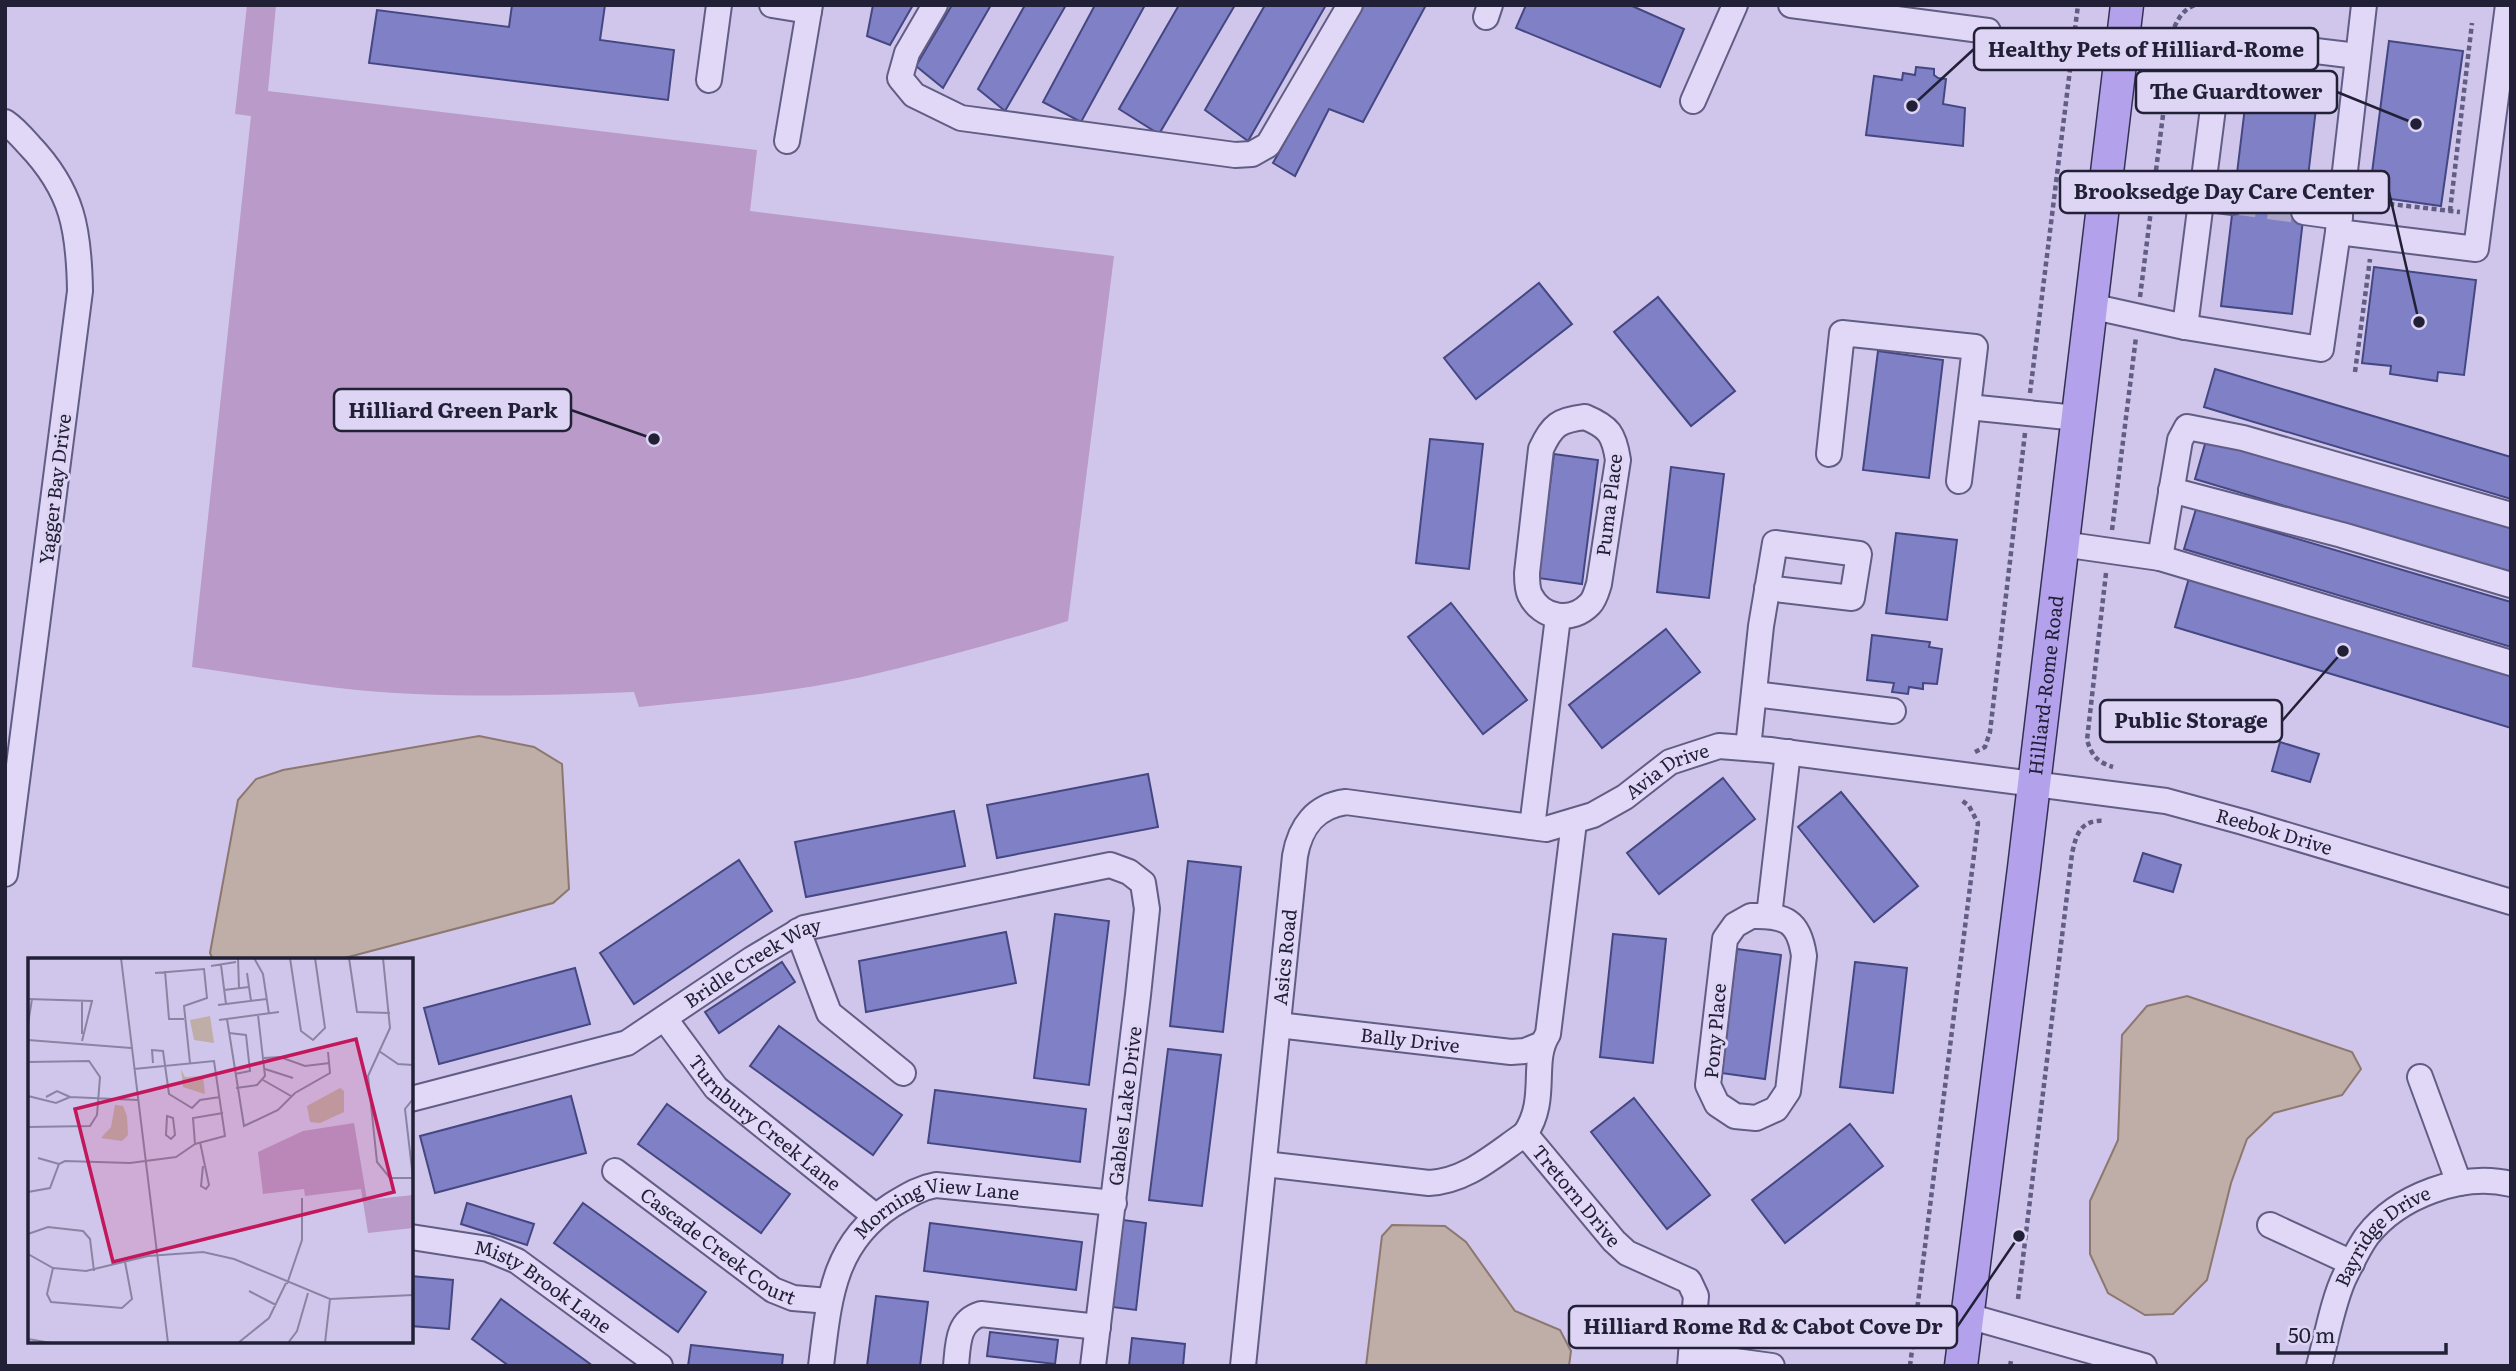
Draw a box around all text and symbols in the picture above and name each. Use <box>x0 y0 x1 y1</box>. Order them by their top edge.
callout: Healthy Pets of Hilliard-Rome <box>1974 28 2318 70</box>
text: Healthy Pets of Hilliard-Rome <box>1988 32 2304 63</box>
callout: The Guardtower <box>2136 71 2337 113</box>
text: The Guardtower <box>2150 74 2323 105</box>
callout: Brooksedge Day Care Center <box>2060 171 2389 213</box>
text: Brooksedge Day Care Center <box>2074 174 2375 205</box>
callout: Hilliard Green Park <box>334 389 571 431</box>
text: Hilliard Green Park <box>348 393 559 424</box>
street label: Yagger Bay Drive <box>31 412 77 566</box>
street label: Puma Place <box>1588 452 1628 558</box>
street label: Hilliard-Rome Road <box>2020 593 2069 777</box>
callout: Public Storage <box>2100 700 2282 742</box>
text: Public Storage <box>2114 703 2268 734</box>
street label: Avia Drive <box>1619 735 1712 805</box>
street label: Reebok Drive <box>2213 800 2336 861</box>
street label: Asics Road <box>1265 907 1303 1007</box>
street label: Bridle Creek Way <box>678 910 824 1014</box>
inset map <box>28 958 413 1343</box>
street label: Pony Place <box>1696 982 1732 1080</box>
street label: Bally Drive <box>1359 1020 1461 1059</box>
street label: Gables Lake Drive <box>1100 1024 1148 1187</box>
street label: Turnbury Creek Lane <box>683 1048 848 1197</box>
street label: Tretorn Drive <box>1526 1138 1628 1253</box>
street label: Morning View Lane <box>846 1170 1021 1245</box>
street label: Bayridge Drive <box>2327 1178 2434 1291</box>
street label: Cascade Creek Court <box>635 1180 801 1311</box>
street label: Misty Brook Lane <box>473 1232 618 1339</box>
callout: Hilliard Rome Rd & Cabot Cove Dr <box>1569 1306 1957 1348</box>
text: Hilliard Rome Rd & Cabot Cove Dr <box>1583 1309 1943 1340</box>
scale bar <box>2278 1312 2446 1356</box>
text: 50 m <box>2288 1318 2335 1349</box>

